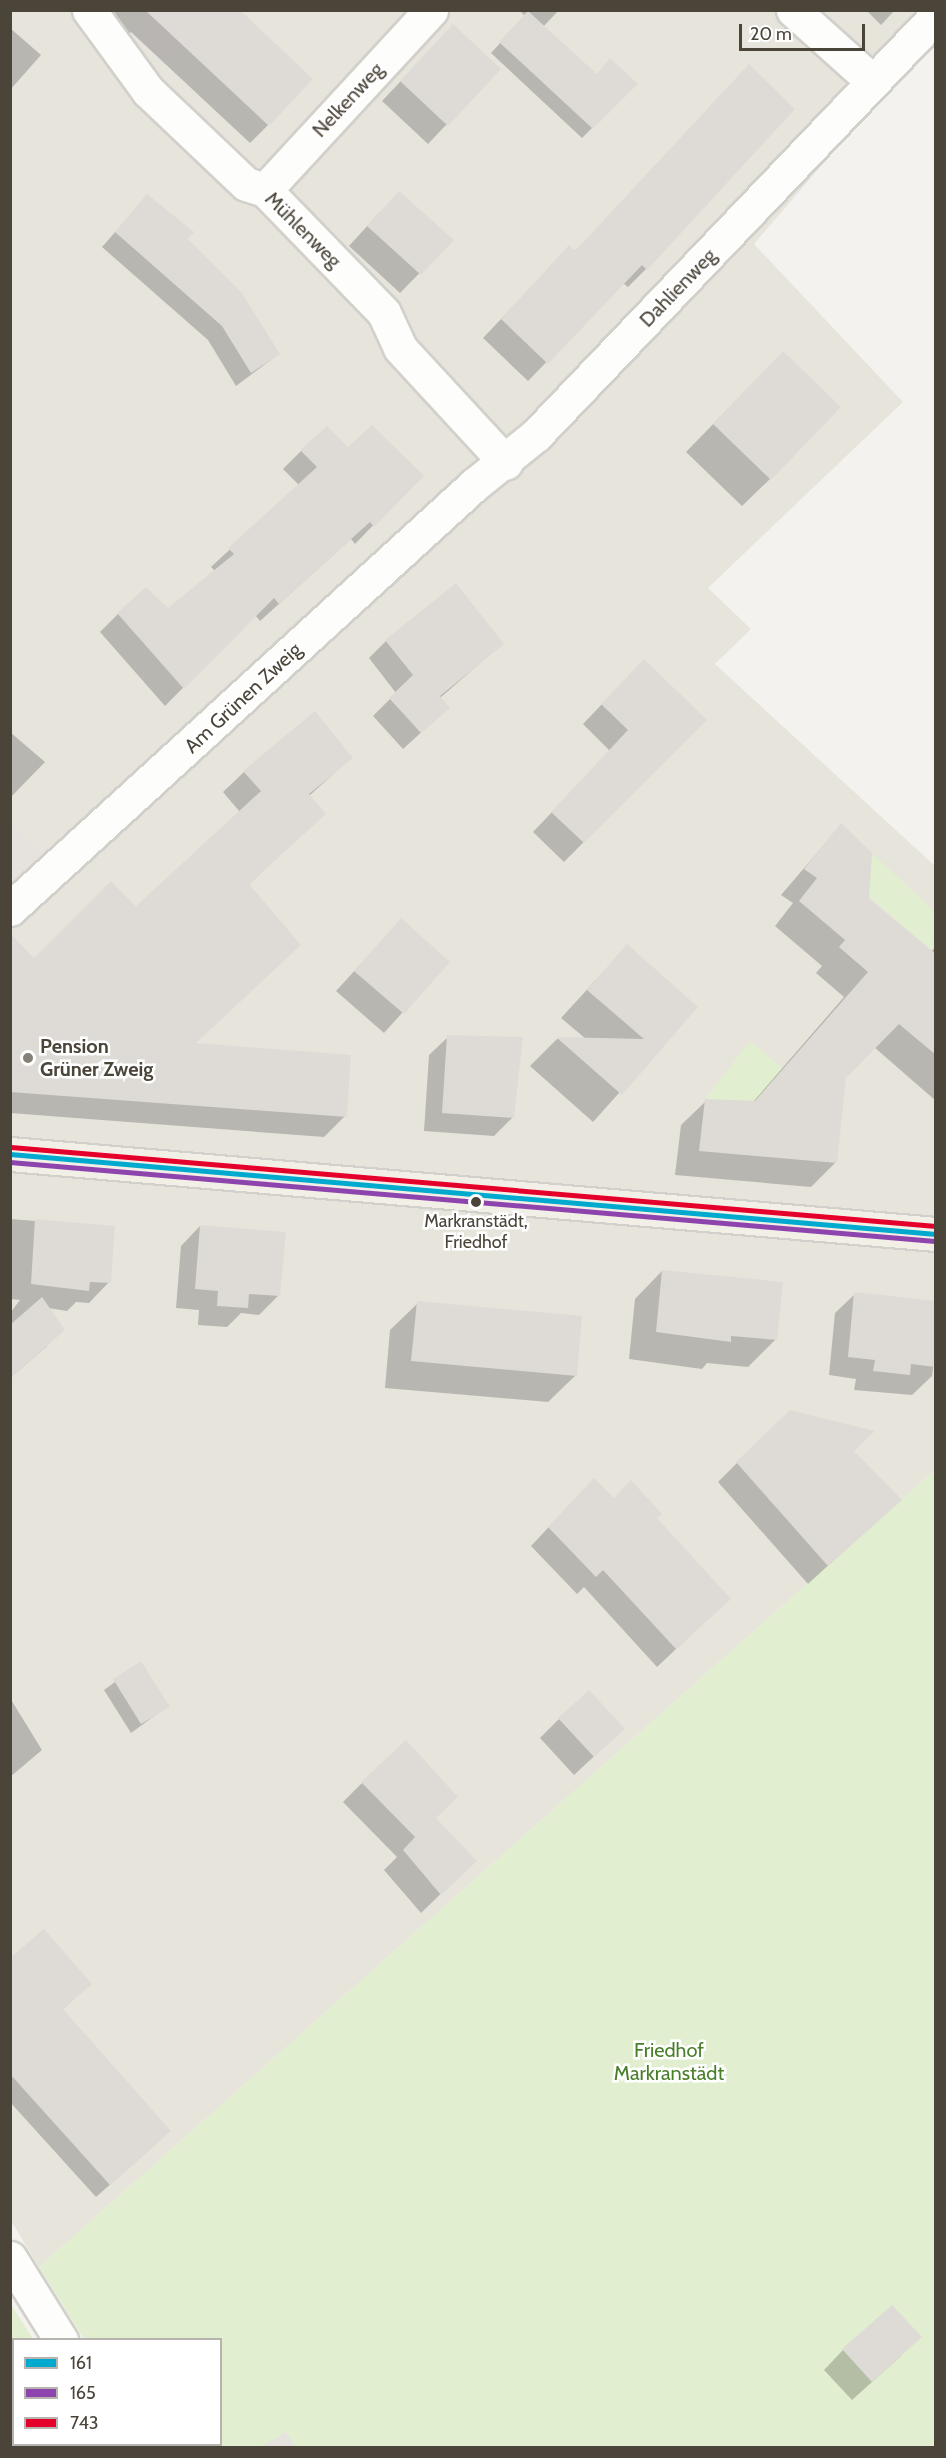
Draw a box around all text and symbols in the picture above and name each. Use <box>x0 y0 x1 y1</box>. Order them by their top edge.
scale bar <box>742 12 868 50</box>
text: 20 m <box>750 23 792 45</box>
street label: Nelkenweg <box>307 58 389 142</box>
street label: Mühlenweg <box>260 187 346 273</box>
street label: Dahlienweg <box>635 244 721 332</box>
street label: Am Grünen Zweig <box>180 638 306 758</box>
place label: Pension Grüner Zweig <box>40 1034 153 1081</box>
marker: Pension Grüner Zweig <box>21 1051 35 1065</box>
marker: Markranstädt, Friedhof <box>470 1196 482 1208</box>
place label: Markranstädt, Friedhof <box>424 1211 528 1254</box>
park label: Friedhof Markranstädt <box>614 2038 724 2085</box>
legend <box>12 2338 222 2446</box>
text: 161 <box>70 2352 92 2374</box>
text: 165 <box>70 2382 96 2404</box>
text: 743 <box>70 2412 99 2434</box>

